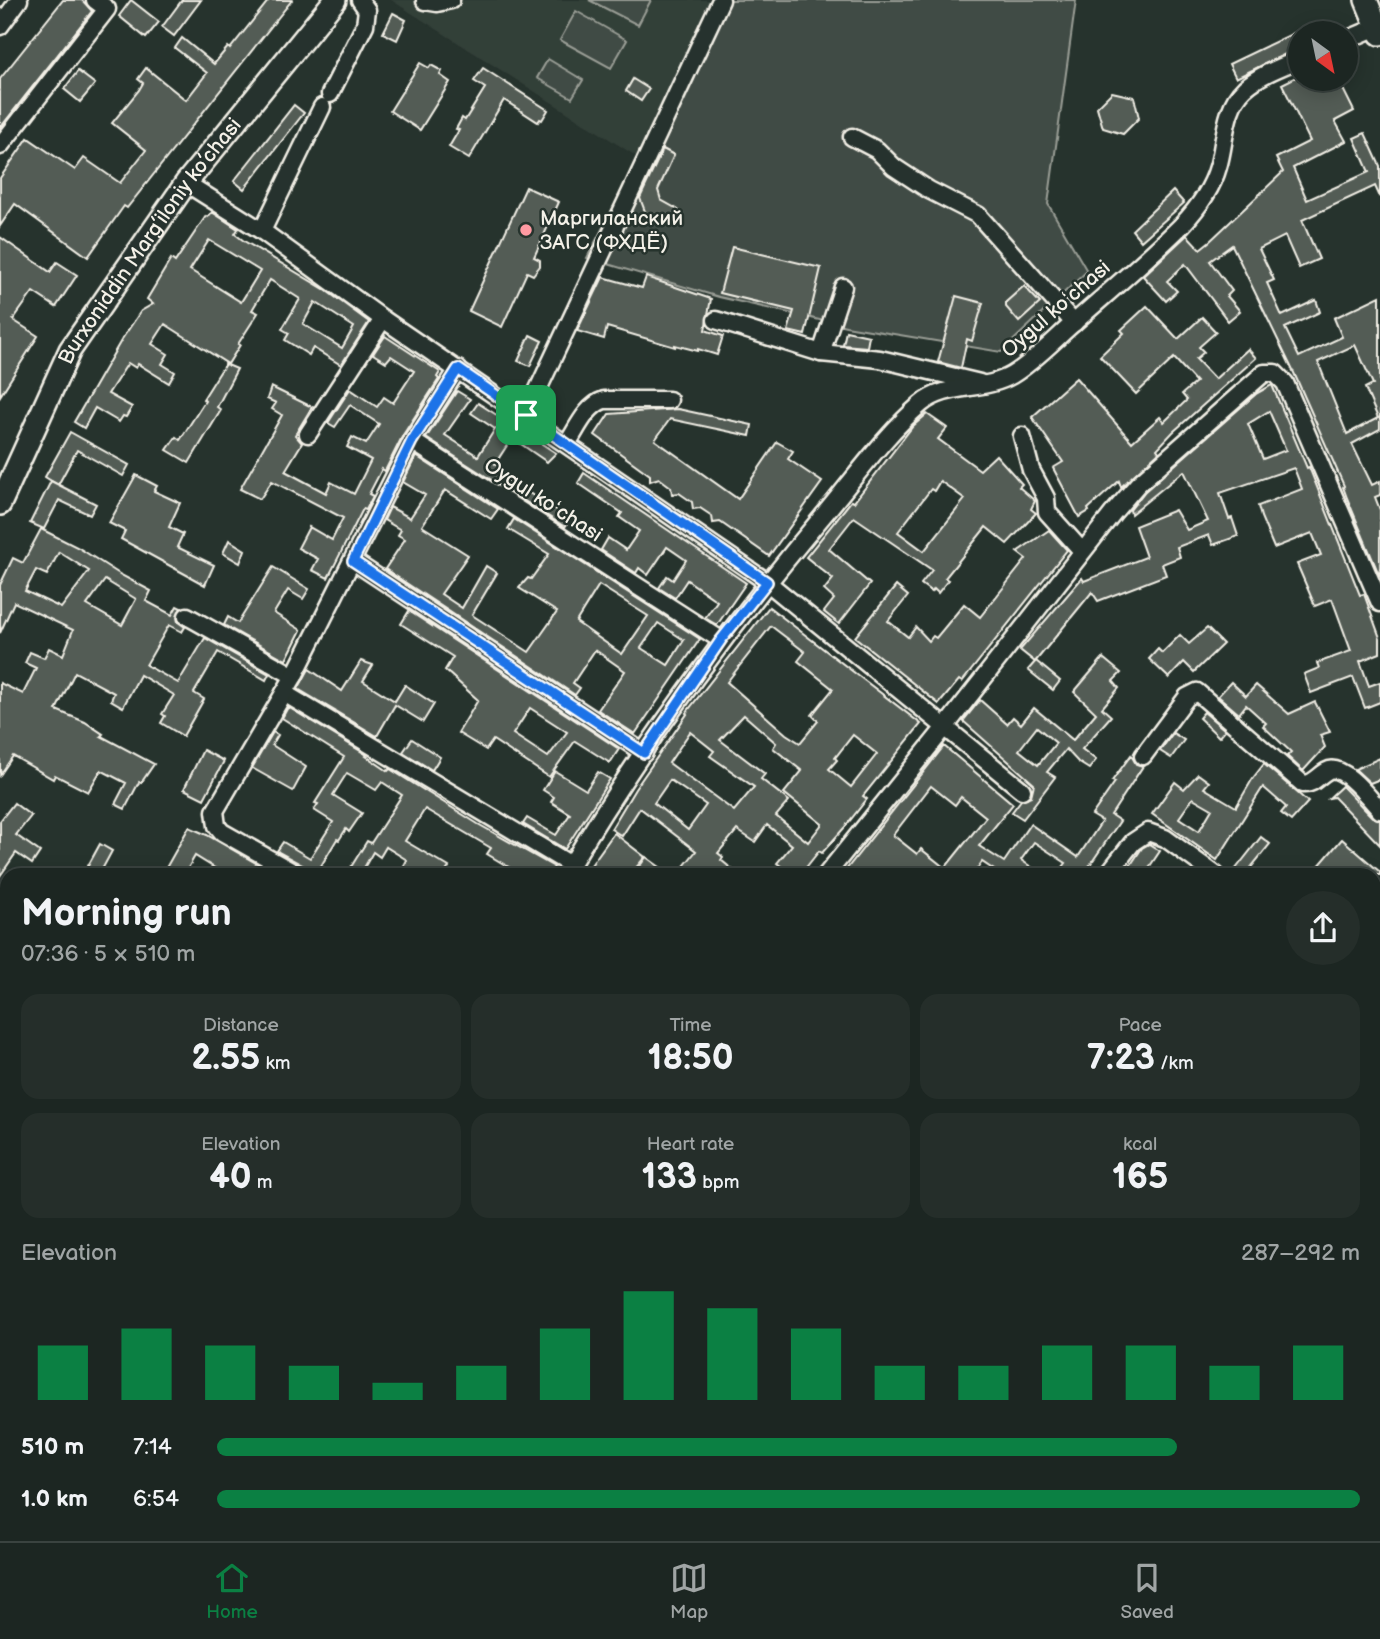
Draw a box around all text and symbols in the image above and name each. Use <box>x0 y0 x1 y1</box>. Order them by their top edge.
north arrow <box>1288 21 1358 91</box>
map controls <box>1288 21 1358 91</box>
street label: Burxoniddin Marg’iloniy ko’chasi <box>53 113 246 368</box>
place label: Маргиланский ЗАГС (ФХДЁ) <box>540 206 683 255</box>
marker: Маргиланский ЗАГС (ФХДЁ) <box>518 222 534 238</box>
street label: Oygul koʻchasi <box>997 255 1115 363</box>
pin <box>496 385 556 445</box>
icon: arrive <box>507 396 545 434</box>
street label: Oygul koʻchasi <box>479 453 607 547</box>
text: Morning run <box>21 891 232 936</box>
button: share <box>1286 891 1360 965</box>
text: 07:36 · 5 × 510 m <box>21 940 195 968</box>
text: Distance <box>203 1014 279 1037</box>
text: Time <box>669 1014 712 1037</box>
text: Pace <box>1118 1014 1162 1037</box>
text: 2.55 <box>191 1037 260 1080</box>
text: 18:50 <box>647 1037 734 1080</box>
text: 7:23 <box>1087 1037 1155 1080</box>
text: km <box>260 1052 290 1075</box>
text: /km <box>1155 1052 1194 1075</box>
text: Elevation <box>201 1133 280 1156</box>
text: Heart rate <box>647 1133 734 1156</box>
text: kcal <box>1123 1133 1157 1156</box>
text: 40 <box>209 1156 252 1199</box>
text: 133 <box>641 1156 697 1199</box>
text: 165 <box>1112 1156 1168 1199</box>
text: m <box>252 1171 272 1194</box>
text: bpm <box>697 1171 740 1194</box>
text: Elevation <box>21 1239 117 1267</box>
text: 287–292 m <box>1241 1239 1360 1267</box>
text: 510 m <box>21 1433 84 1461</box>
text: 7:14 <box>133 1433 172 1461</box>
text: 1.0 km <box>21 1485 88 1513</box>
text: 6:54 <box>133 1485 179 1513</box>
tab: Home <box>206 1559 258 1624</box>
tab: Map <box>670 1559 708 1624</box>
tab: Saved <box>1121 1559 1174 1624</box>

